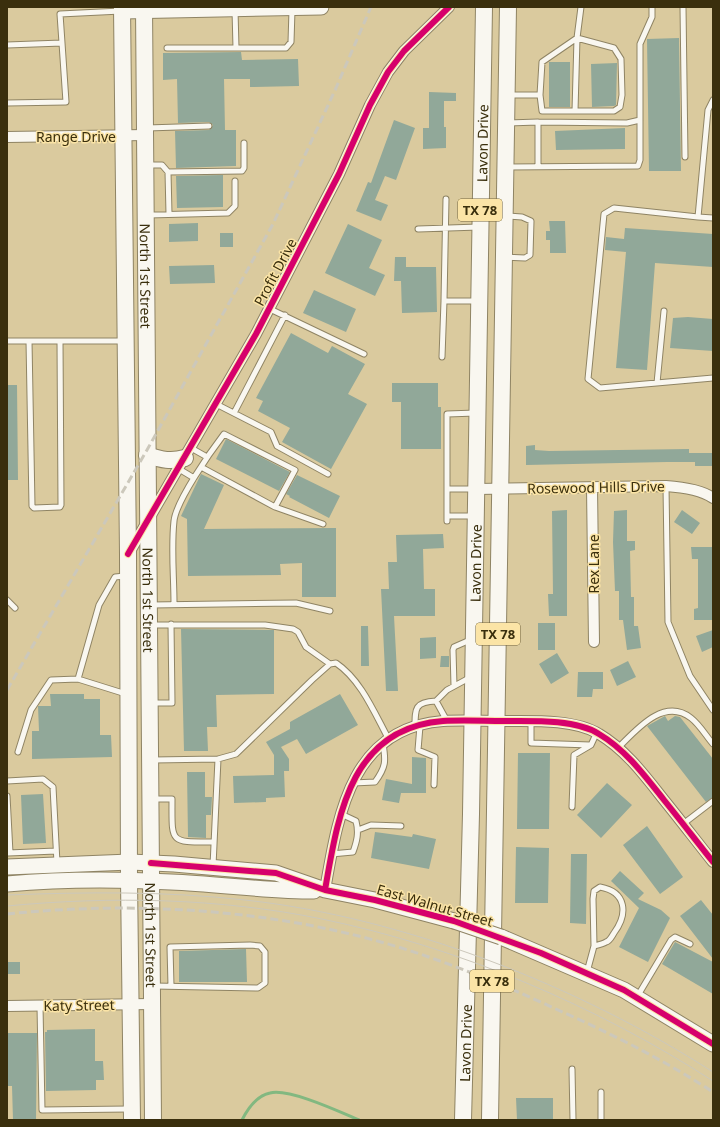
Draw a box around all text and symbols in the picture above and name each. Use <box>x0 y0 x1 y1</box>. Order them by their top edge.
street label: Lavon Drive <box>472 104 492 182</box>
street label: Range Drive <box>36 127 116 146</box>
road number: TX 78 <box>458 199 502 221</box>
street label: North 1st Street <box>136 223 156 328</box>
street label: Profit Drive <box>249 235 301 309</box>
street label: Rosewood Hills Drive <box>527 476 665 498</box>
street label: Lavon Drive <box>465 524 485 602</box>
street label: Rex Lane <box>584 534 603 594</box>
street label: North 1st Street <box>139 547 159 652</box>
road number: TX 78 <box>476 623 520 645</box>
street label: East Walnut Street <box>375 879 495 931</box>
street label: North 1st Street <box>142 882 161 987</box>
road number: TX 78 <box>470 970 514 992</box>
street label: Katy Street <box>43 995 115 1015</box>
street label: Lavon Drive <box>454 1004 476 1082</box>

